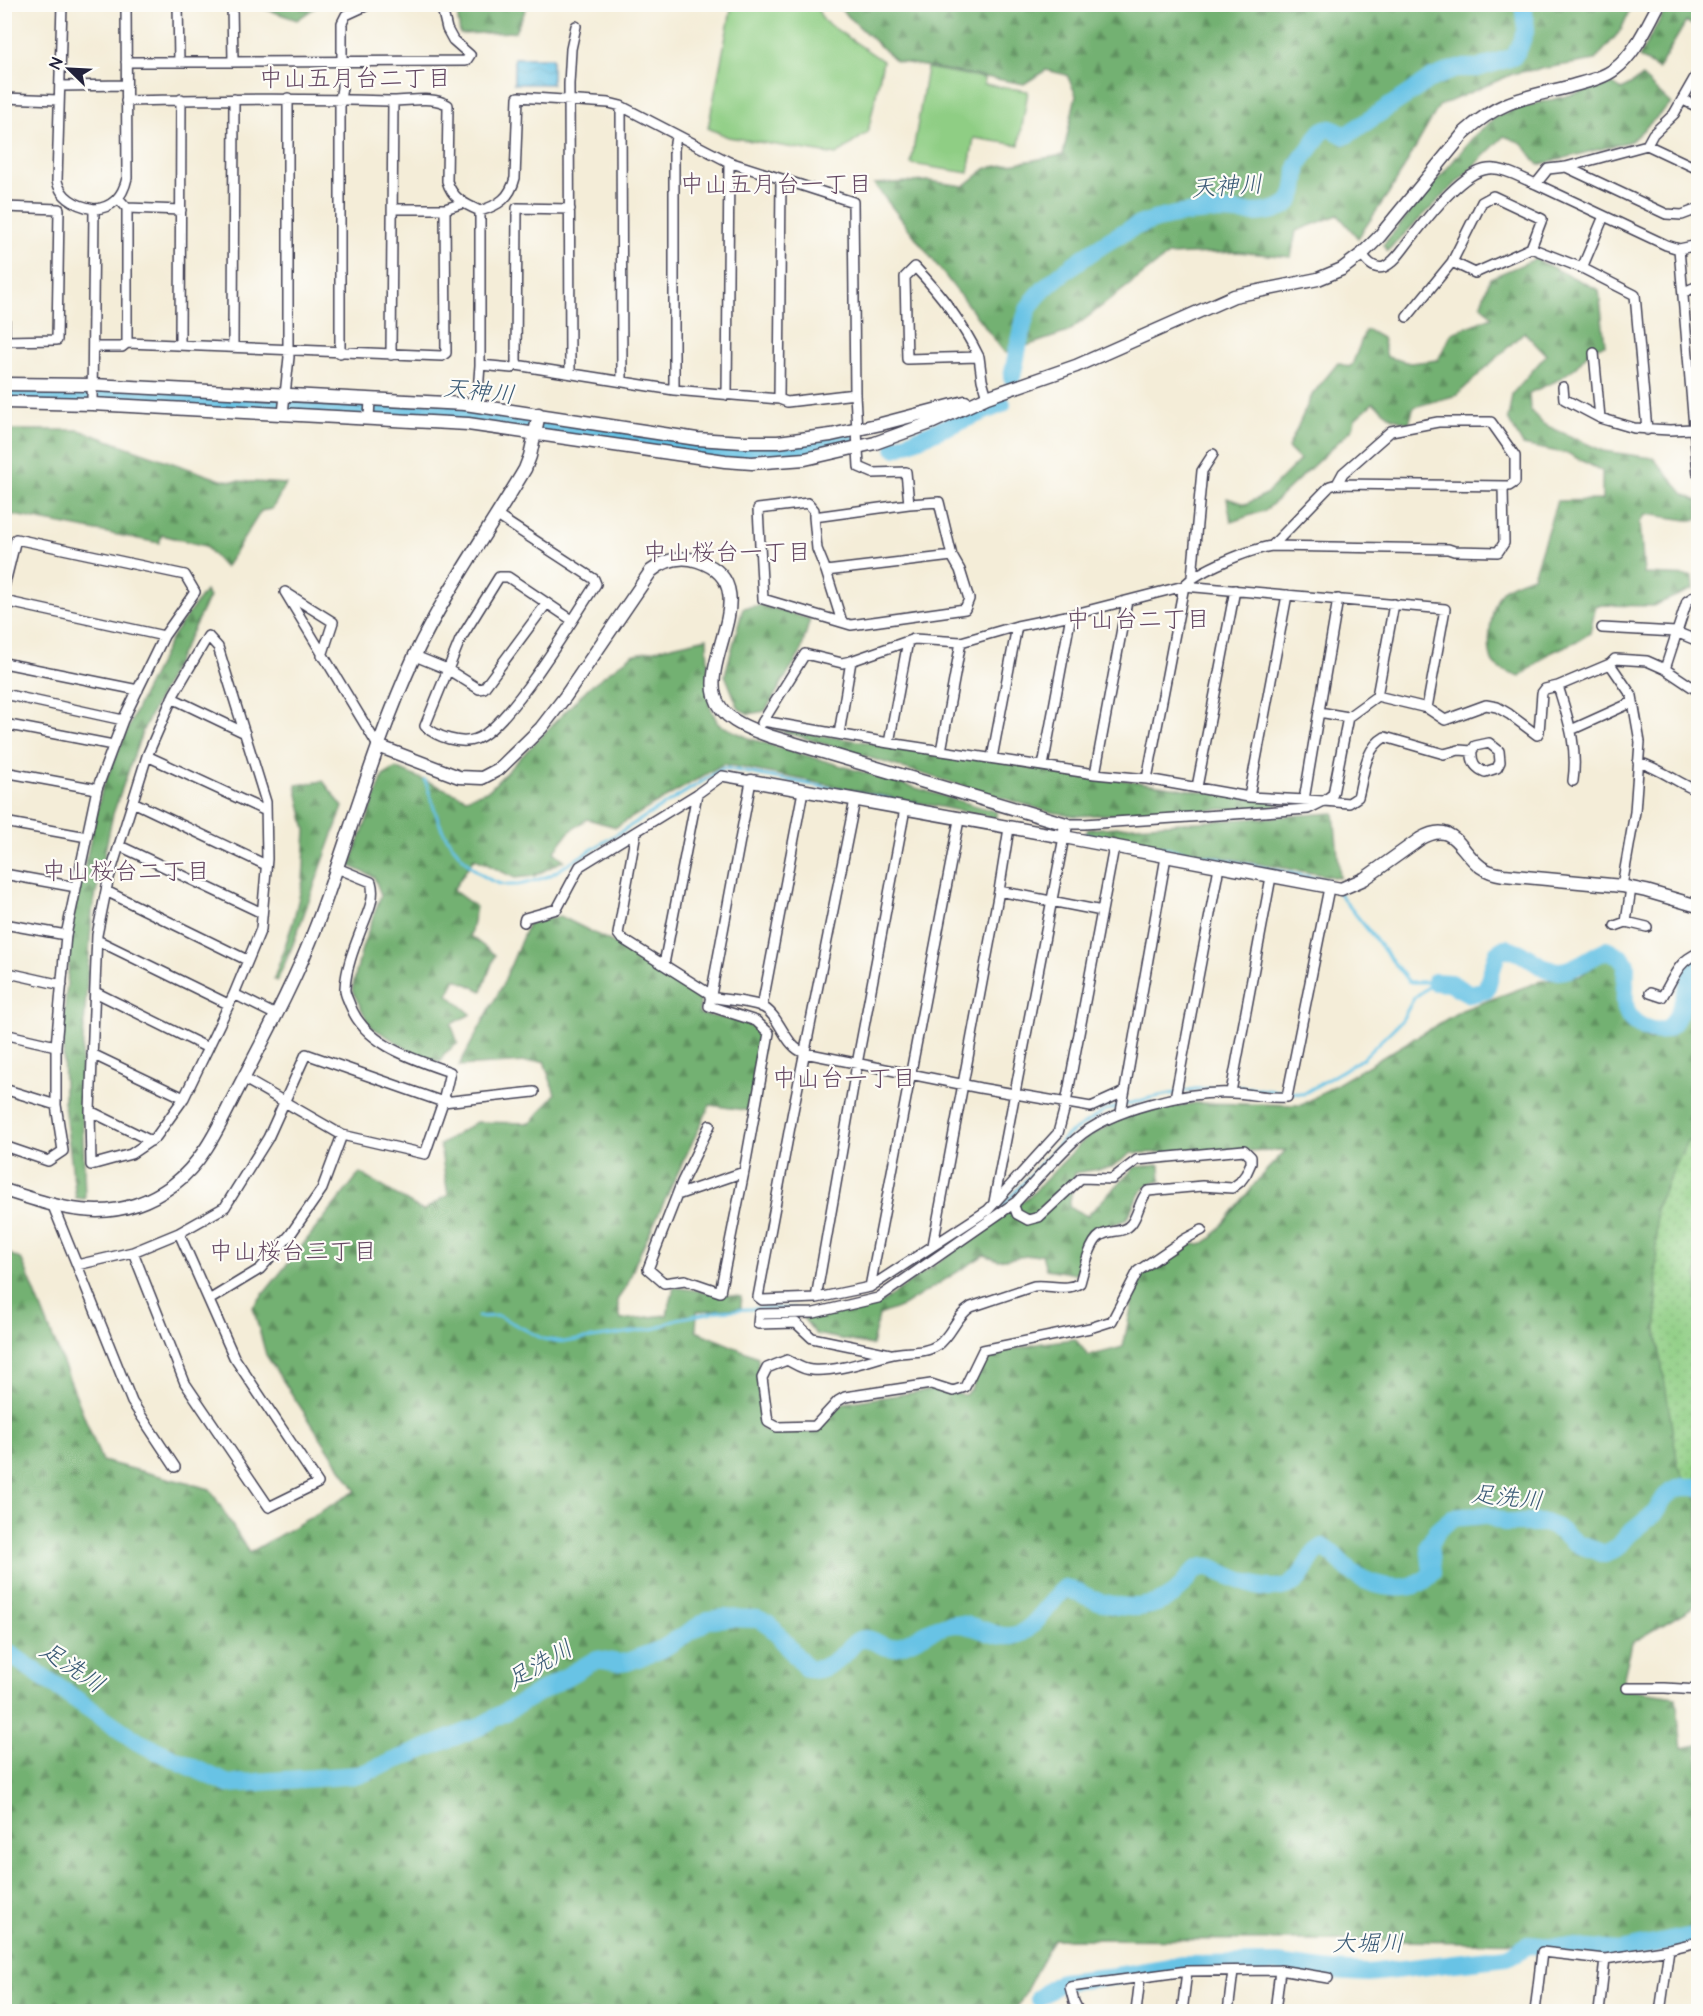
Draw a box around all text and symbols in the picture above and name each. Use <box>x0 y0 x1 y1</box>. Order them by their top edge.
north arrow <box>39 39 99 99</box>
text: N <box>44 54 68 72</box>
district label: 中山五月台二丁目 <box>259 62 451 96</box>
district label: 中山五月台一丁目 <box>680 168 872 202</box>
water label: 天神川 <box>1190 168 1264 206</box>
water label: 天神川 <box>441 371 517 413</box>
district label: 中山桜台一丁目 <box>643 536 811 570</box>
district label: 中山台二丁目 <box>1066 603 1210 637</box>
district label: 中山桜台二丁目 <box>42 855 210 889</box>
district label: 中山台一丁目 <box>772 1062 916 1096</box>
district label: 中山桜台三丁目 <box>209 1235 377 1269</box>
water label: 足洗川 <box>1469 1477 1545 1519</box>
water label: 足洗川 <box>500 1632 580 1698</box>
water label: 足洗川 <box>33 1634 111 1702</box>
water label: 大堀川 <box>1332 1927 1404 1961</box>

